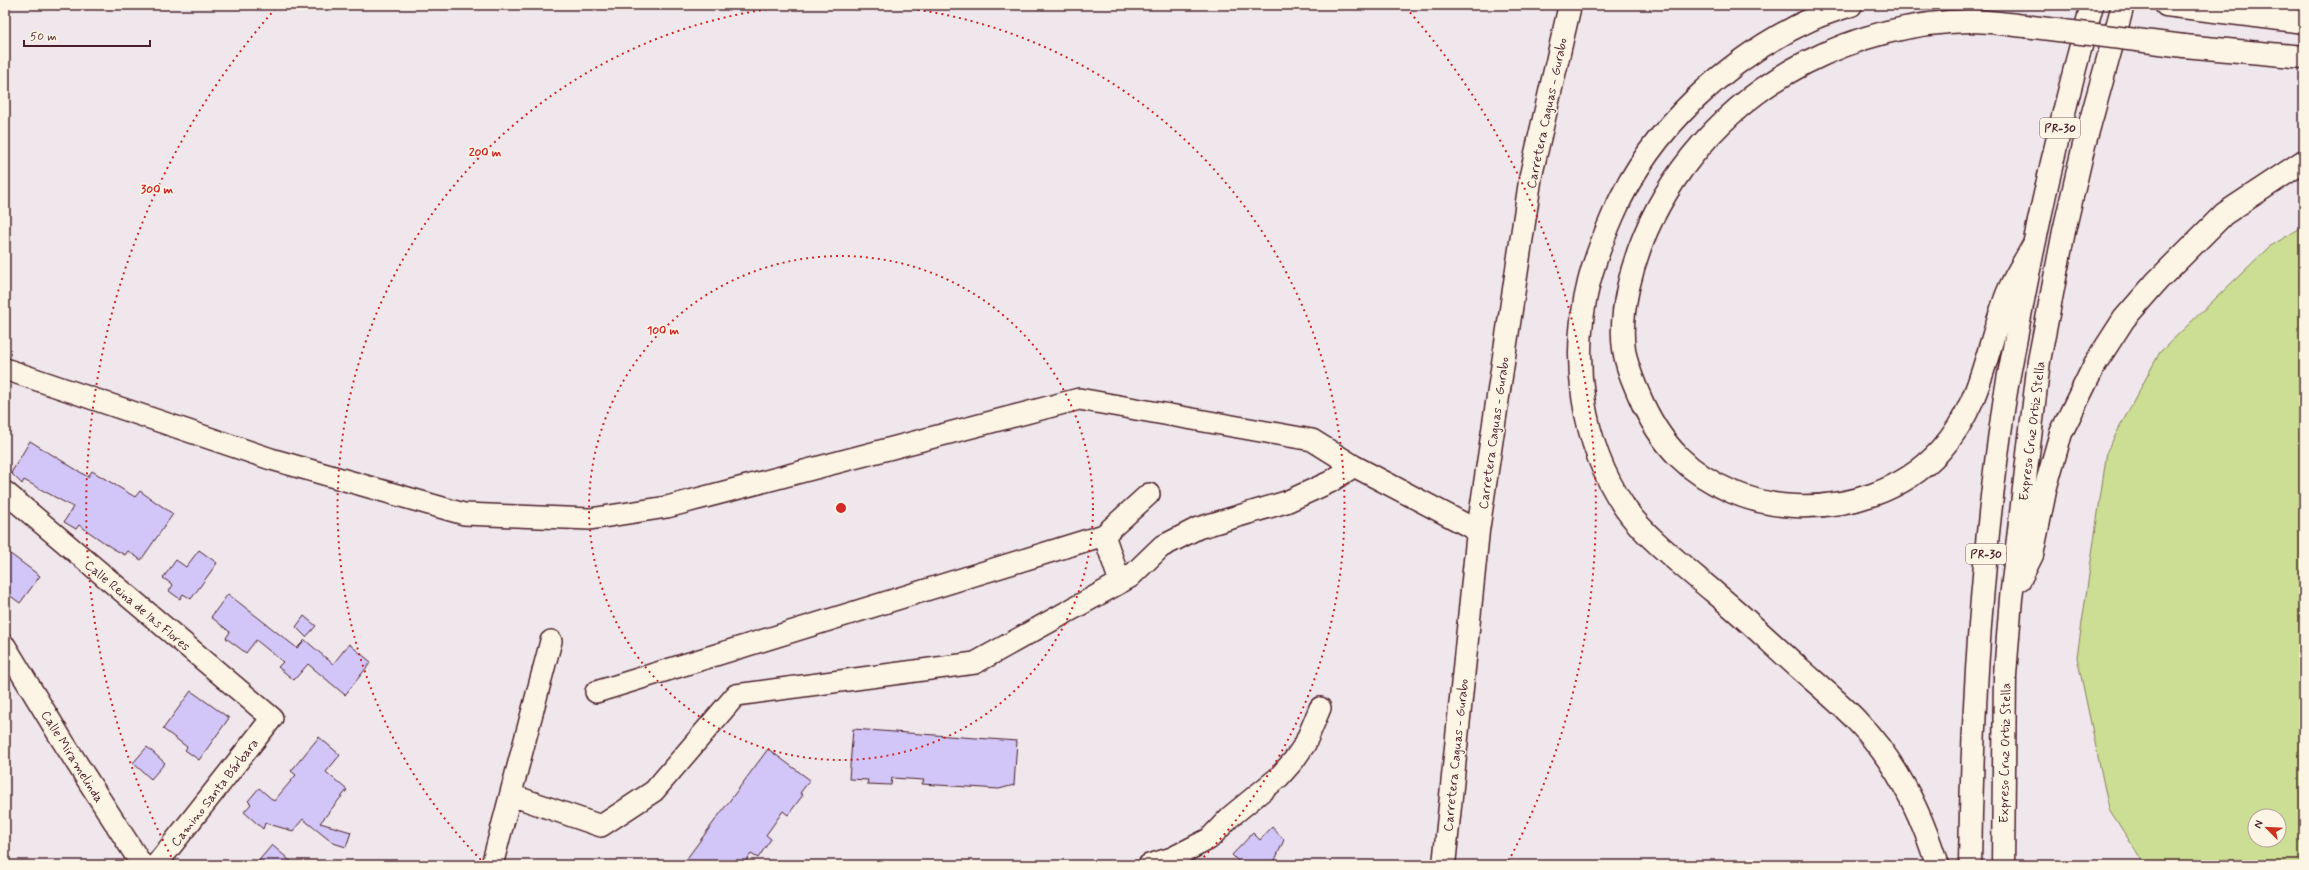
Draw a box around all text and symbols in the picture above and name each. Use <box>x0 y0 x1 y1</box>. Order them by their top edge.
scale bar <box>24 22 150 48</box>
text: 50 m <box>30 29 57 45</box>
street label: Carretera Caguas - Gurabo <box>1523 36 1572 190</box>
road number: PR-30 <box>2040 118 2080 138</box>
text: 200 m <box>469 145 502 161</box>
text: 300 m <box>141 182 174 198</box>
text: 100 m <box>647 323 680 339</box>
street label: Carretera Caguas - Gurabo <box>1475 356 1514 510</box>
street label: Expreso Cruz Ortiz Stella <box>2015 360 2049 502</box>
centre of rings <box>834 501 848 515</box>
road number: PR-30 <box>1966 544 2006 564</box>
street label: Calle Reina de las Flores <box>81 557 194 656</box>
street label: Carretera Caguas - Gurabo <box>1440 678 1473 832</box>
street label: Expreso Cruz Ortiz Stella <box>1996 683 2015 823</box>
street label: Calle Miramelinda <box>37 708 107 806</box>
street label: Camino Santa Bárbara <box>168 735 263 850</box>
north arrow <box>2247 808 2287 848</box>
text: N <box>2251 818 2267 831</box>

